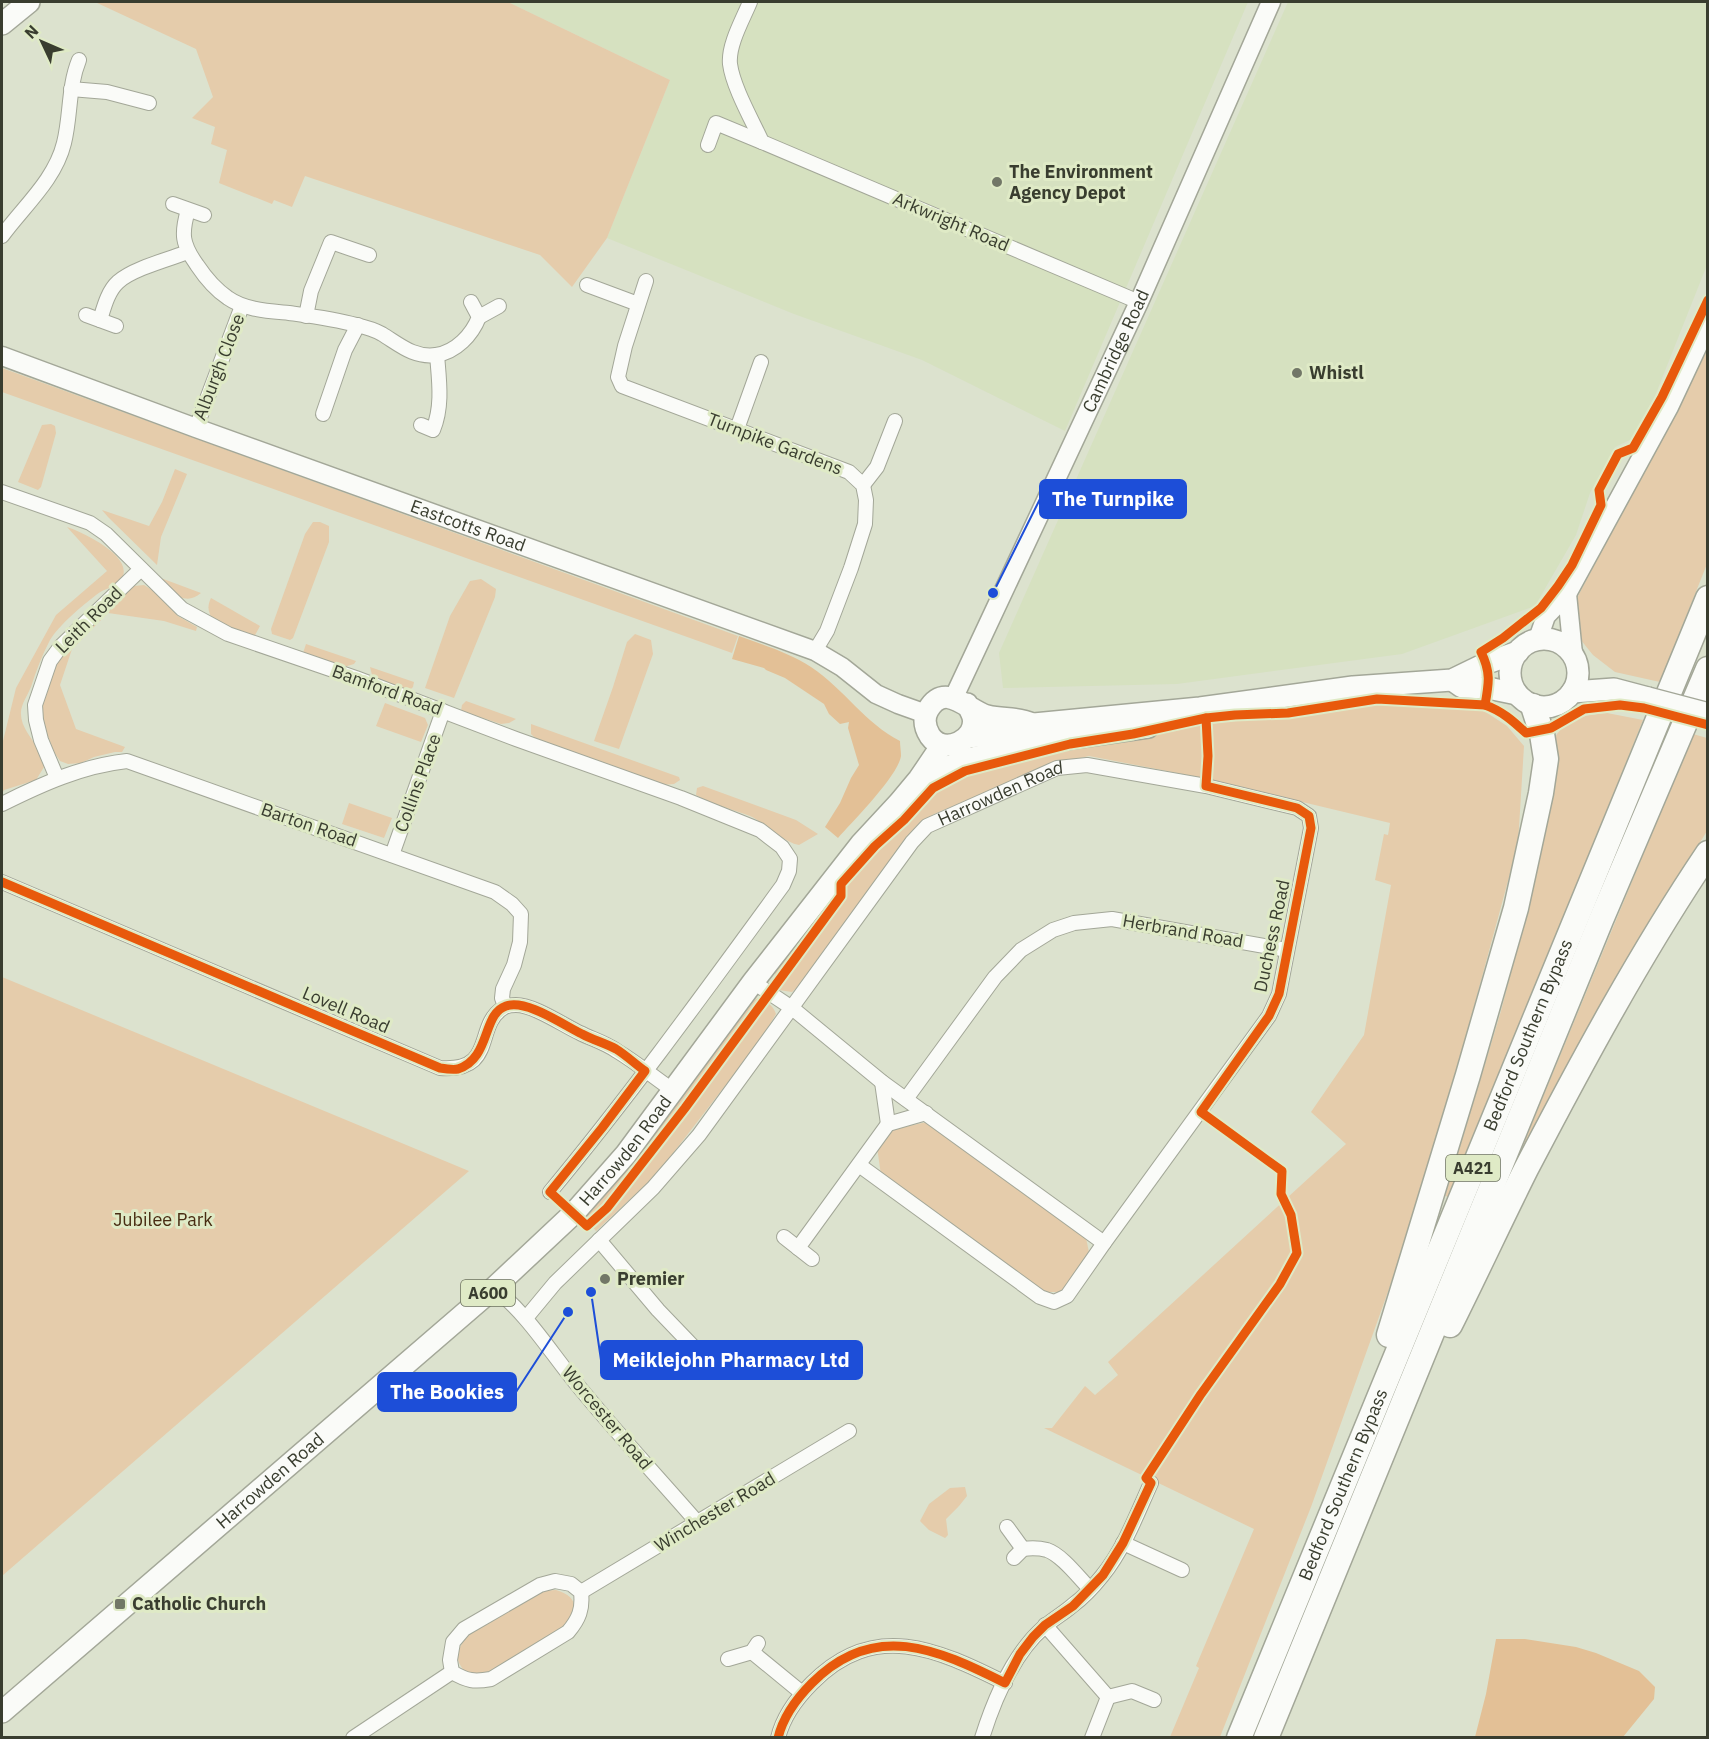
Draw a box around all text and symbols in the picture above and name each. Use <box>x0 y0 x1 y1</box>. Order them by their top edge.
north arrow <box>12 12 72 72</box>
text: N <box>20 20 42 43</box>
place label: The Environment Agency Depot <box>1009 160 1153 204</box>
marker: The Environment Agency Depot <box>990 175 1004 189</box>
street label: Arkwright Road <box>890 187 1013 256</box>
street label: Cambridge Road <box>1077 286 1154 416</box>
street label: Alburgh Close <box>188 310 249 423</box>
place label: Whistl <box>1309 361 1364 384</box>
marker: Whistl <box>1290 366 1304 380</box>
street label: Turnpike Gardens <box>704 407 846 480</box>
callout: The Turnpike <box>1040 480 1186 518</box>
text: The Turnpike <box>1052 485 1174 512</box>
street label: Eastcotts Road <box>407 494 529 557</box>
street label: Leith Road <box>50 581 127 658</box>
street label: Bamford Road <box>329 659 445 720</box>
street label: Collins Place <box>389 730 446 835</box>
street label: Harrowden Road <box>934 755 1064 831</box>
street label: Barton Road <box>258 797 360 852</box>
street label: Duchess Road <box>1248 877 1295 994</box>
street label: Herbrand Road <box>1121 909 1245 952</box>
street label: Bedford Southern Bypass <box>1478 936 1577 1134</box>
street label: Lovell Road <box>299 981 393 1038</box>
street label: Harrowden Road <box>574 1091 676 1210</box>
road number: A421 <box>1446 1155 1500 1181</box>
park label: Jubilee Park <box>113 1208 213 1231</box>
place label: Premier <box>617 1267 685 1290</box>
marker: Premier <box>598 1272 612 1286</box>
road number: A600 <box>461 1280 515 1306</box>
callout: Meiklejohn Pharmacy Ltd <box>601 1341 862 1379</box>
text: Meiklejohn Pharmacy Ltd <box>612 1346 850 1373</box>
street label: Worcester Road <box>557 1361 657 1474</box>
callout: The Bookies <box>378 1373 516 1411</box>
text: The Bookies <box>390 1378 504 1405</box>
street label: Bedford Southern Bypass <box>1293 1385 1393 1584</box>
street label: Harrowden Road <box>211 1428 329 1533</box>
street label: Winchester Road <box>650 1466 779 1557</box>
place label: Catholic Church <box>132 1592 266 1615</box>
marker: Catholic Church <box>113 1597 127 1611</box>

